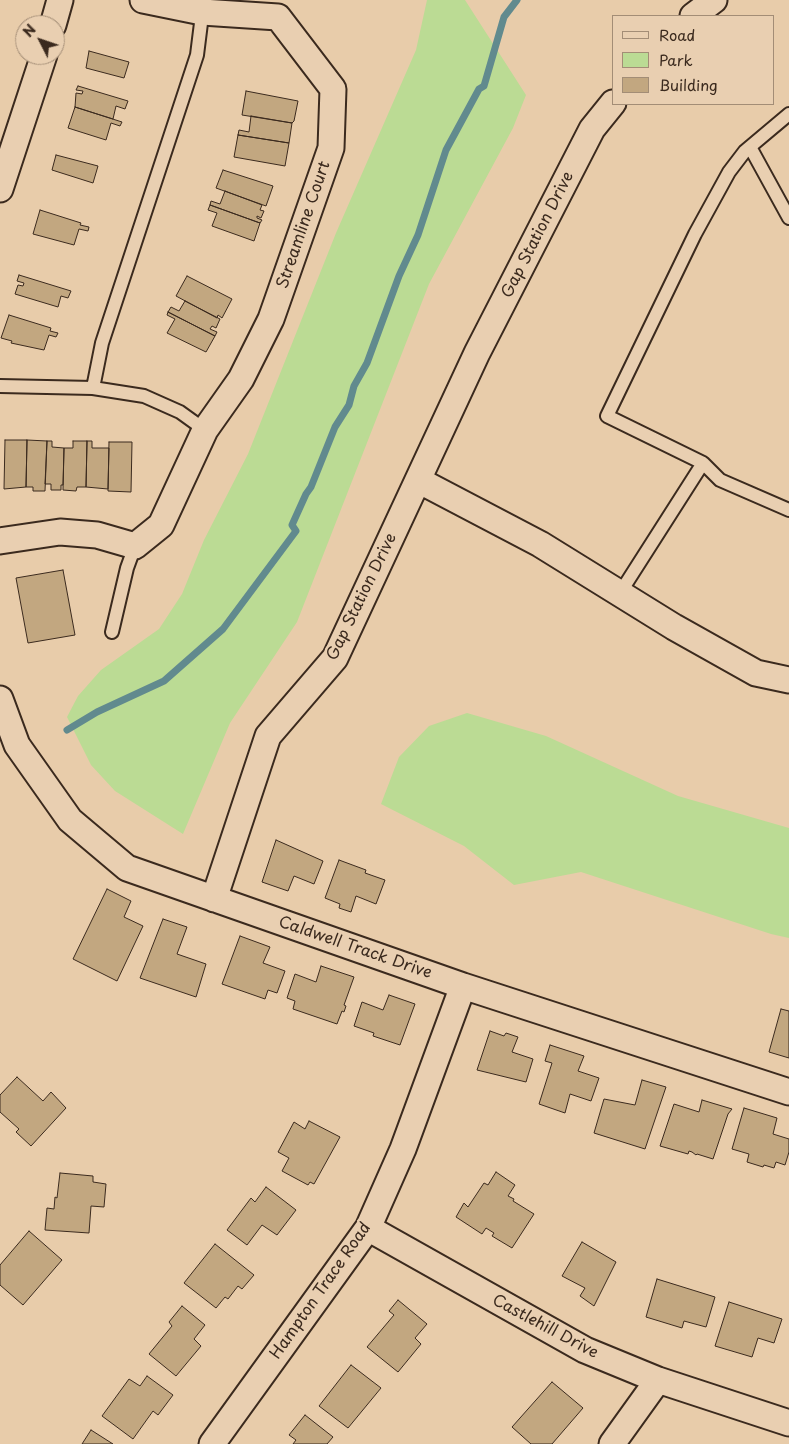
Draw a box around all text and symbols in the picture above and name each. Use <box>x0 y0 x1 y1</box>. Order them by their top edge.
north arrow <box>15 15 65 65</box>
legend <box>612 15 774 105</box>
text: N <box>17 19 41 42</box>
text: Road <box>659 23 695 46</box>
text: Park <box>659 48 693 71</box>
text: Building <box>659 73 718 96</box>
street label: Streamline Court <box>273 159 335 291</box>
street label: Gap Station Drive <box>498 169 578 301</box>
street label: Gap Station Drive <box>323 530 401 664</box>
street label: Caldwell Track Drive <box>276 913 434 983</box>
street label: Hampton Trace Road <box>267 1219 375 1363</box>
street label: Castlehill Drive <box>489 1291 601 1363</box>

